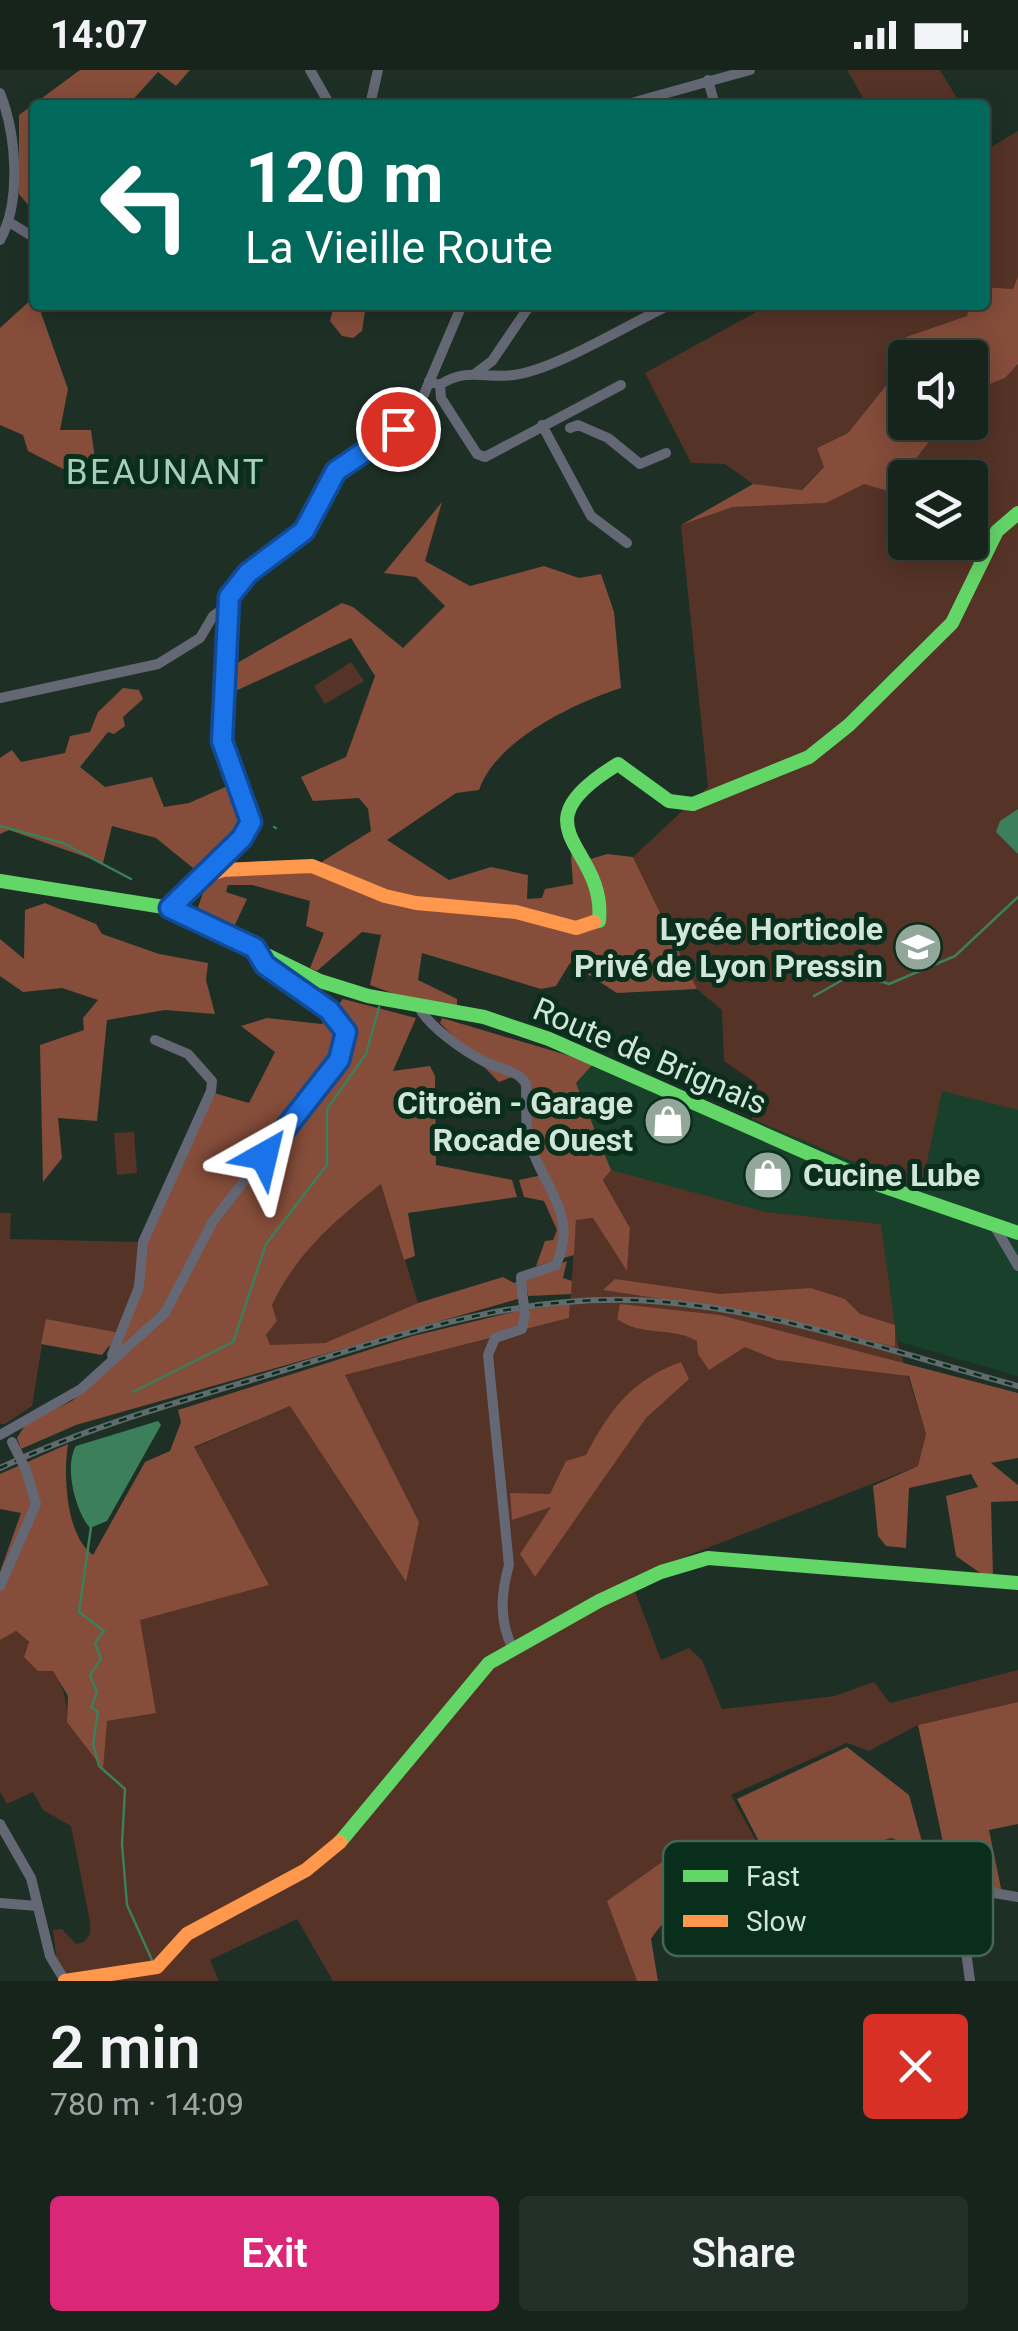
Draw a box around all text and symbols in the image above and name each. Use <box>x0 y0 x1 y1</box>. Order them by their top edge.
text: 14:07 <box>50 13 148 57</box>
text: 120 m <box>245 137 444 219</box>
icon: left <box>80 140 210 270</box>
text: La Vieille Route <box>245 221 553 274</box>
map controls <box>888 340 988 560</box>
button: sound <box>888 340 988 440</box>
pin <box>356 387 441 472</box>
icon: arrive <box>371 402 426 457</box>
district label: BEAUNANT <box>66 452 266 493</box>
button: layers <box>888 460 988 560</box>
place label: Lycée Horticole Privé de Lyon Pressin <box>574 910 883 985</box>
school or university icon: Lycée Horticole Privé de Lyon Pressin <box>892 921 944 973</box>
street label: Route de Brignais <box>528 990 772 1122</box>
place label: Citroën - Garage Rocade Ouest <box>397 1084 633 1159</box>
shop icon: Citroën - Garage Rocade Ouest <box>642 1095 694 1147</box>
position arrow <box>212 1104 316 1208</box>
shop icon: Cucine Lube <box>742 1149 794 1201</box>
place label: Cucine Lube <box>803 1156 980 1194</box>
legend <box>663 1841 993 1956</box>
text: Fast <box>746 1860 800 1893</box>
text: Slow <box>746 1905 806 1938</box>
text: 2 min <box>50 2012 200 2083</box>
button: close <box>863 2014 968 2119</box>
text: 780 m · 14:09 <box>50 2085 244 2123</box>
button: Exit <box>50 2196 499 2311</box>
button: Share <box>519 2196 968 2311</box>

